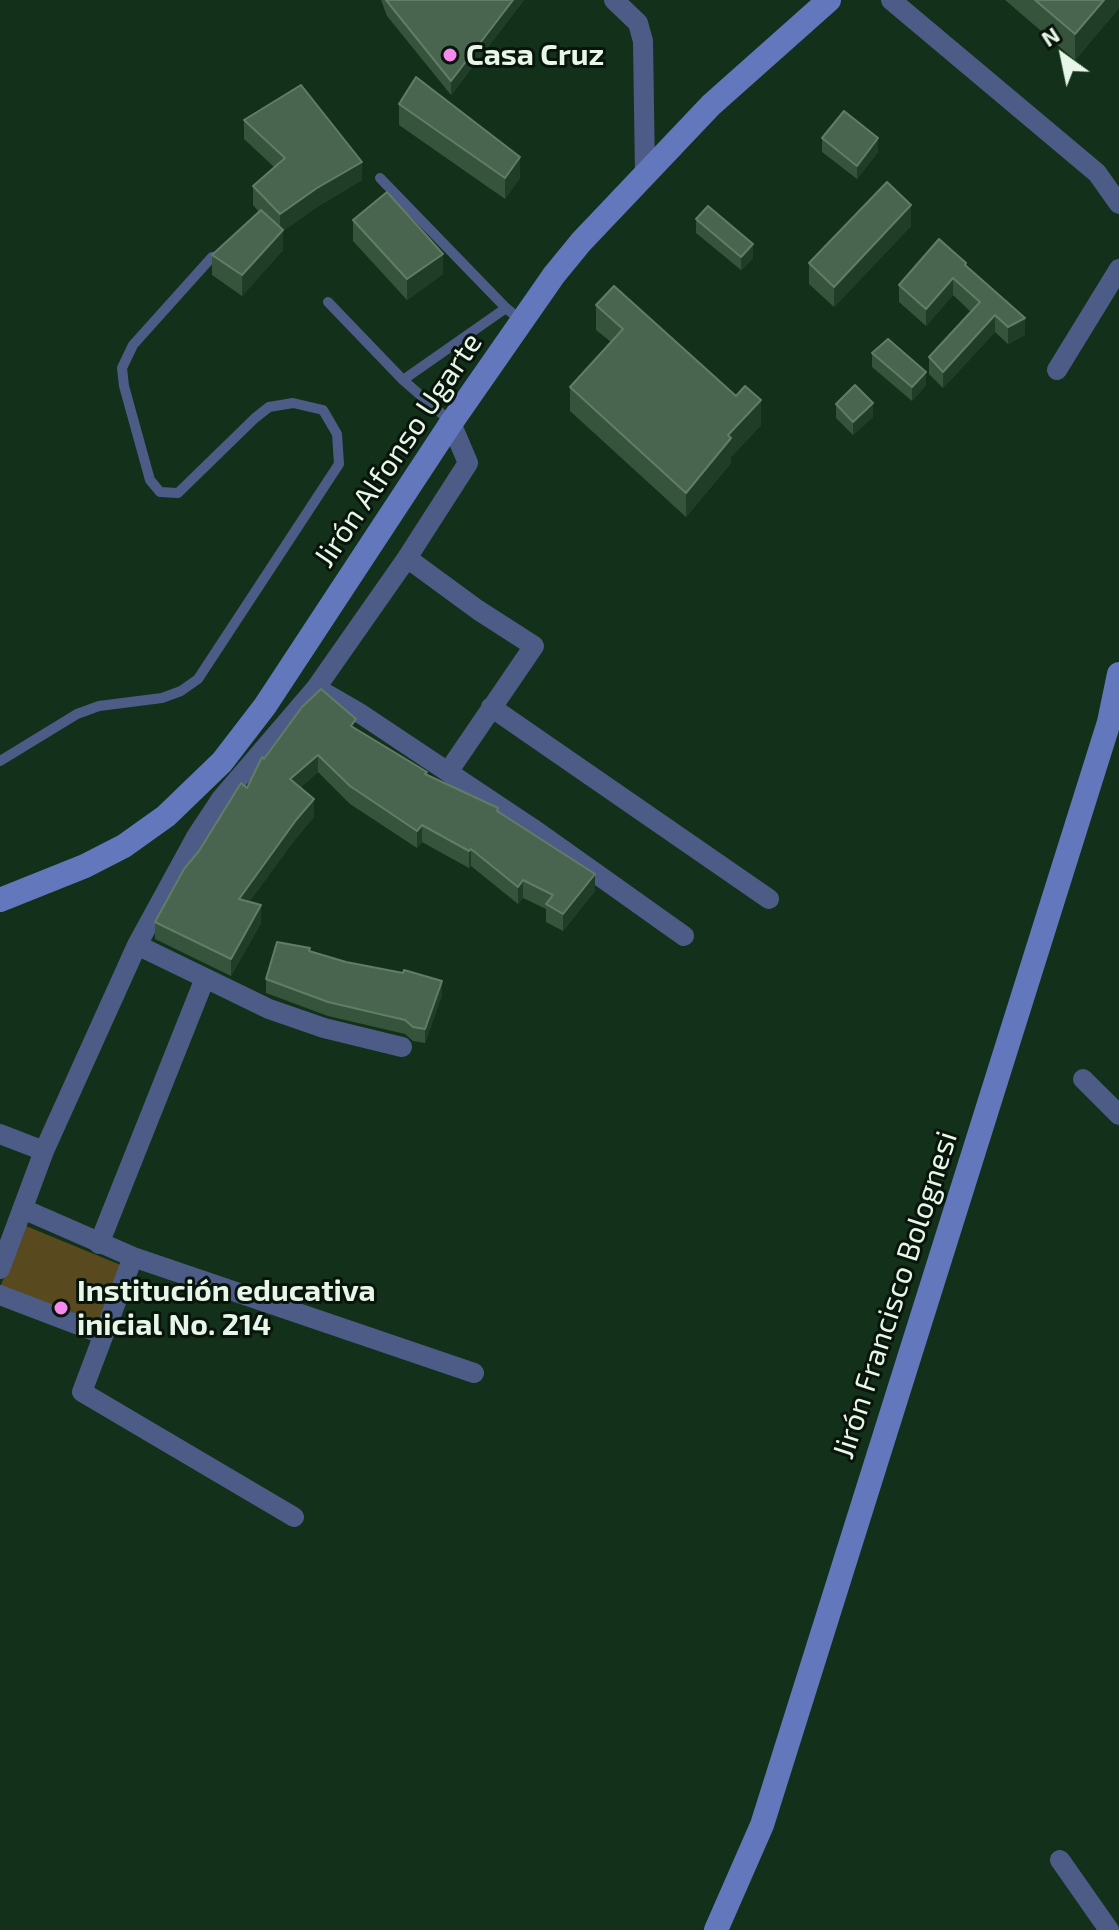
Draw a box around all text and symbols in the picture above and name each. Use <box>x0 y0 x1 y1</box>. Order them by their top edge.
north arrow <box>1023 16 1103 96</box>
text: N <box>1036 21 1064 51</box>
place label: Casa Cruz <box>466 37 604 73</box>
marker: Casa Cruz <box>441 46 459 64</box>
street label: Jirón Alfonso Ugarte <box>306 326 490 574</box>
street label: Jirón Francisco Bolognesi <box>825 1127 965 1463</box>
place label: Institución educativa inicial No. 214 <box>77 1273 376 1344</box>
marker: Institución educativa inicial No. 214 <box>52 1299 70 1317</box>

